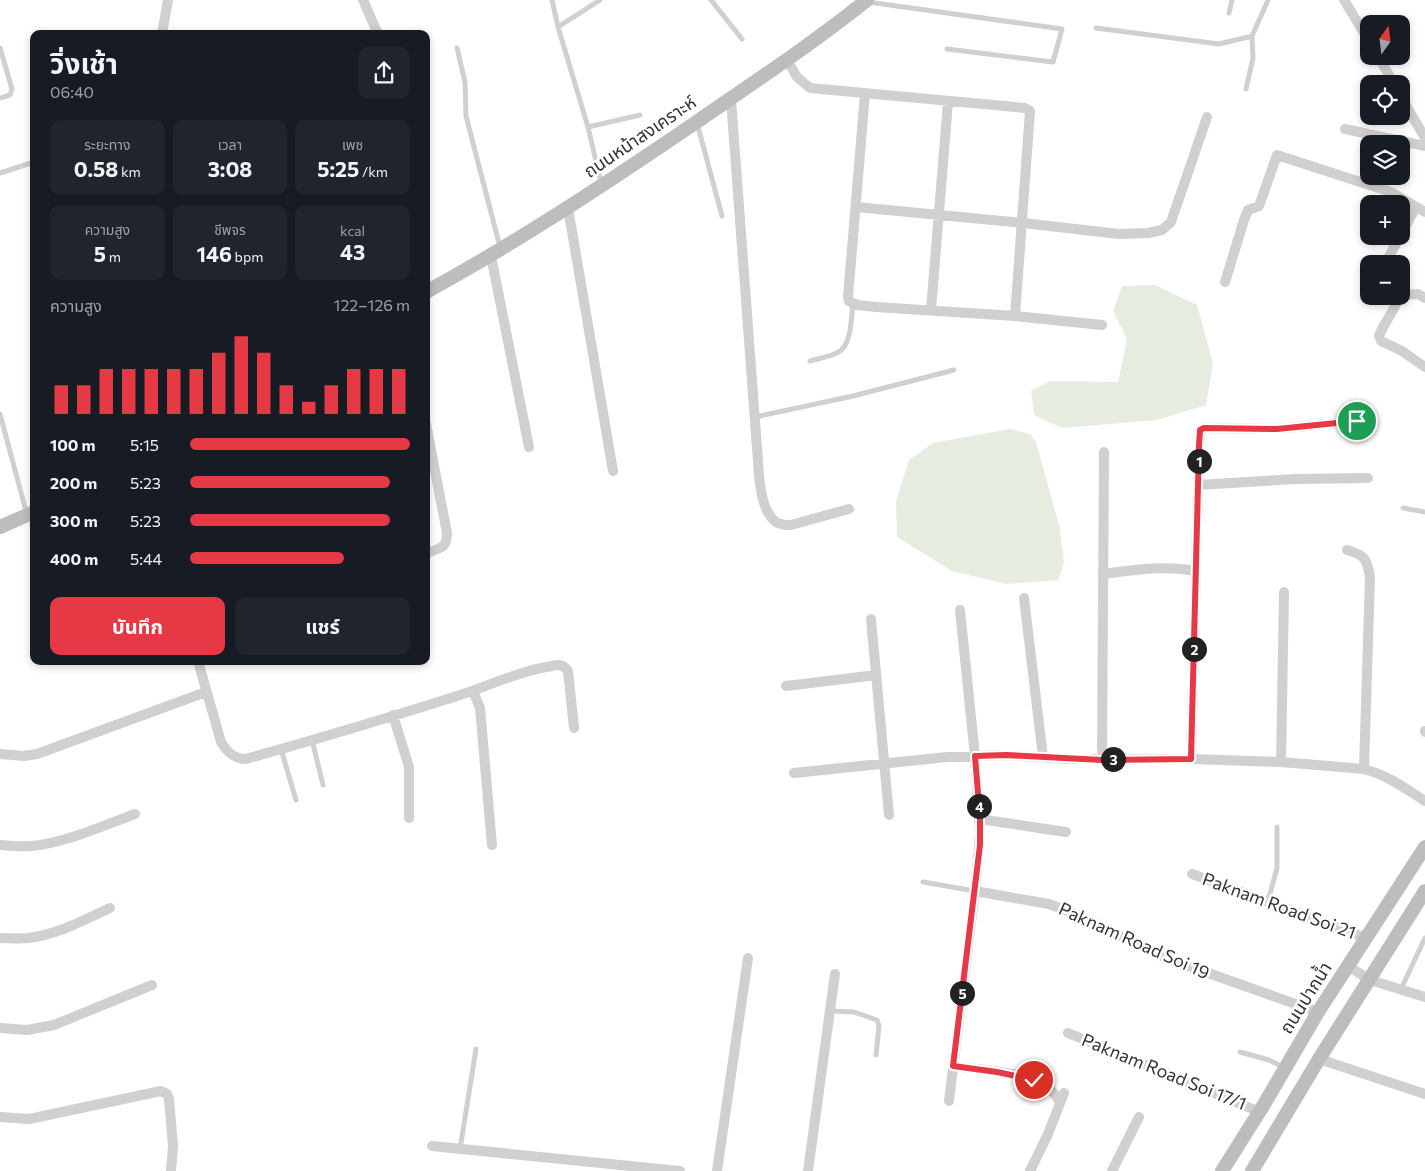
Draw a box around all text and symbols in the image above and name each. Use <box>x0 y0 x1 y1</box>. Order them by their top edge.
north arrow <box>1360 15 1410 65</box>
map controls <box>1360 15 1410 305</box>
text: วิ่งเช้า <box>50 46 118 80</box>
button: share <box>358 47 410 99</box>
button: locate <box>1360 75 1410 125</box>
text: 06:40 <box>50 82 94 101</box>
street label: ถนนหน้าสงเคราะห์ <box>579 90 700 182</box>
button: layers <box>1360 135 1410 185</box>
text: ระยะทาง <box>84 136 131 153</box>
text: เวลา <box>218 136 242 153</box>
text: เพซ <box>342 136 363 153</box>
text: 0.58 <box>74 156 118 181</box>
text: 3:08 <box>208 156 252 181</box>
text: 5:25 <box>317 156 359 181</box>
text: km <box>118 163 141 180</box>
text: /km <box>359 163 388 180</box>
button: + <box>1360 195 1410 245</box>
text: ความสูง <box>85 221 130 238</box>
text: ชีพจร <box>214 221 246 238</box>
text: kcal <box>340 222 365 239</box>
text: 43 <box>340 239 365 264</box>
text: 5 <box>94 241 106 266</box>
text: 146 <box>197 241 232 266</box>
text: m <box>106 248 121 265</box>
text: bpm <box>232 248 263 265</box>
button: − <box>1360 255 1410 305</box>
text: 122–126 m <box>334 295 410 314</box>
text: ความสูง <box>50 296 102 315</box>
pin <box>1336 400 1378 442</box>
icon: arrive <box>1343 407 1371 435</box>
text: 100 m <box>50 435 96 454</box>
text: 5:15 <box>130 435 159 454</box>
pin: 1 <box>1186 448 1212 474</box>
text: 1 <box>1196 453 1203 470</box>
text: 200 m <box>50 473 97 492</box>
text: 5:23 <box>130 473 161 492</box>
text: 300 m <box>50 511 98 530</box>
text: 5:23 <box>130 511 161 530</box>
text: 400 m <box>50 549 98 568</box>
text: 5:44 <box>130 549 162 568</box>
button: บันทึก <box>50 597 225 655</box>
button: แชร์ <box>235 597 410 655</box>
pin: 2 <box>1182 636 1206 662</box>
text: 2 <box>1191 641 1198 658</box>
pin: 3 <box>1100 746 1126 772</box>
text: 3 <box>1109 751 1118 768</box>
pin: 4 <box>966 794 992 818</box>
text: 4 <box>975 798 984 815</box>
street label: Paknam Road Soi 21 <box>1200 867 1359 943</box>
street label: Paknam Road Soi 19 <box>1056 897 1213 983</box>
street label: ถนนปากน้ำ <box>1274 957 1336 1037</box>
pin: 5 <box>950 980 974 1006</box>
text: 5 <box>958 985 967 1002</box>
street label: Paknam Road Soi 17/1 <box>1079 1028 1250 1114</box>
pin <box>1013 1059 1055 1101</box>
icon: check <box>1020 1066 1048 1094</box>

